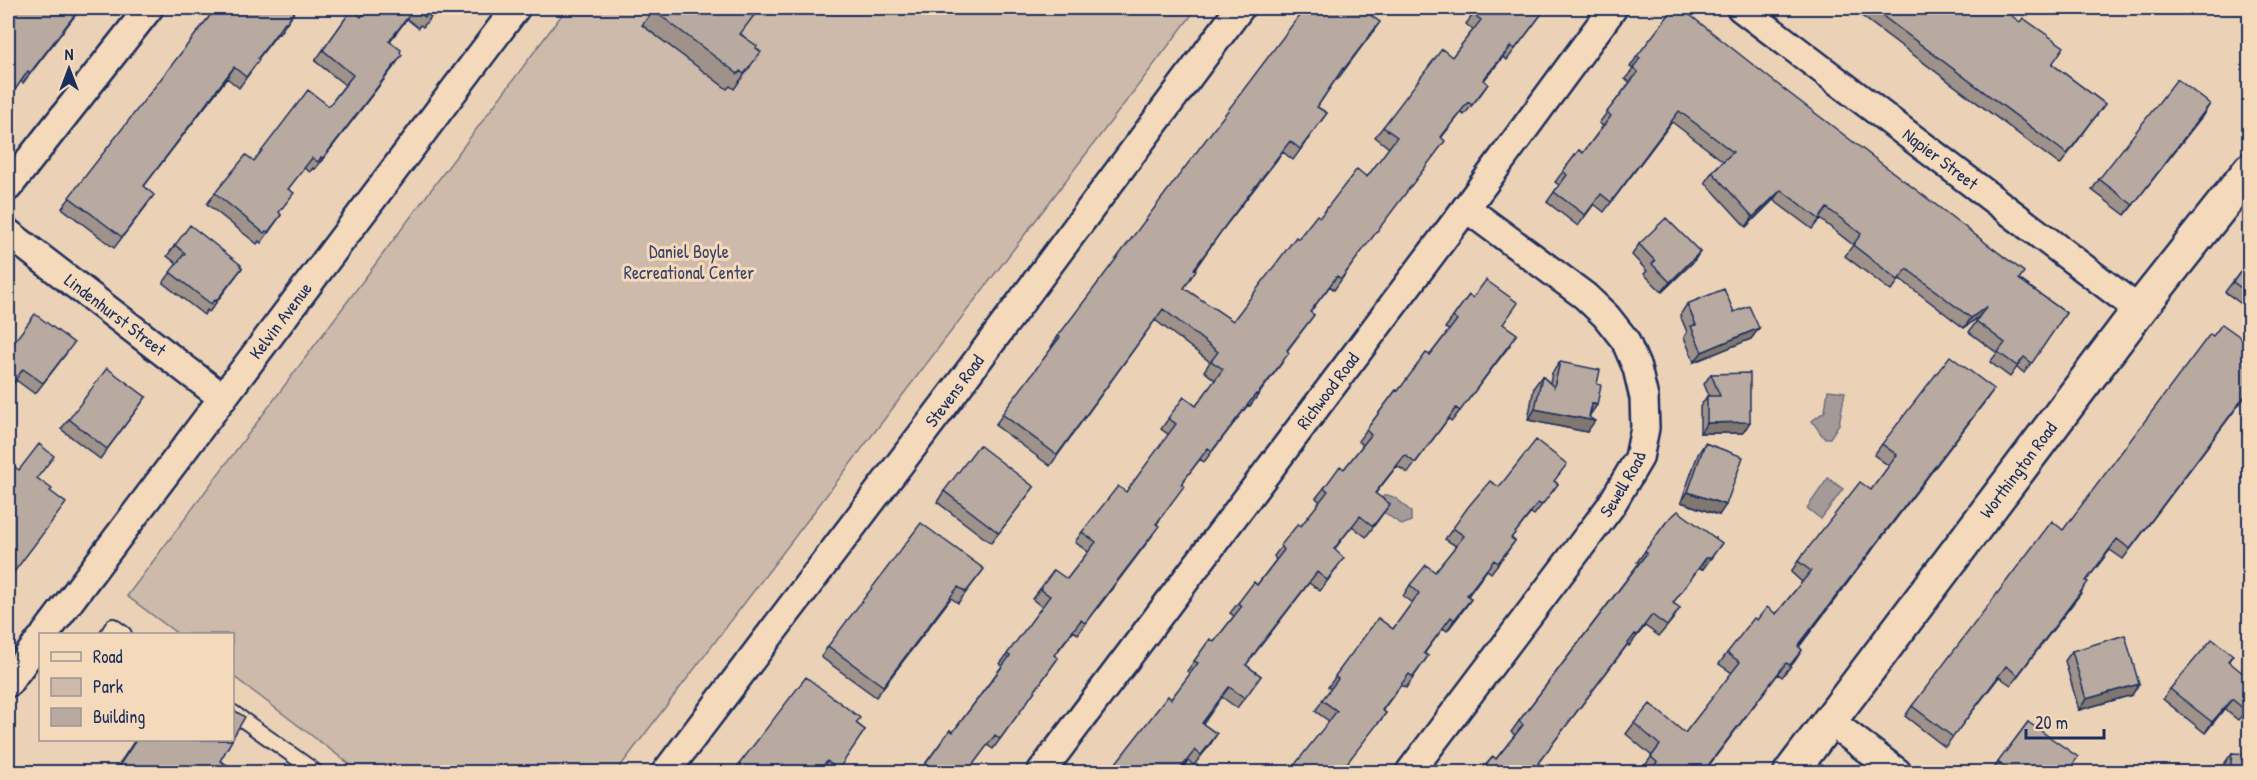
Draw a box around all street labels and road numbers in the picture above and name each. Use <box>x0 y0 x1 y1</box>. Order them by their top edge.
street label: Napier Street <box>1898 122 1984 196</box>
street label: Lindenhurst Street <box>59 268 172 362</box>
street label: Kelvin Avenue <box>243 277 318 364</box>
street label: Richwood Road <box>1290 347 1365 434</box>
street label: Stevens Road <box>919 349 990 432</box>
street label: Worthington Road <box>1974 416 2062 523</box>
street label: Sewell Road <box>1593 450 1652 522</box>

